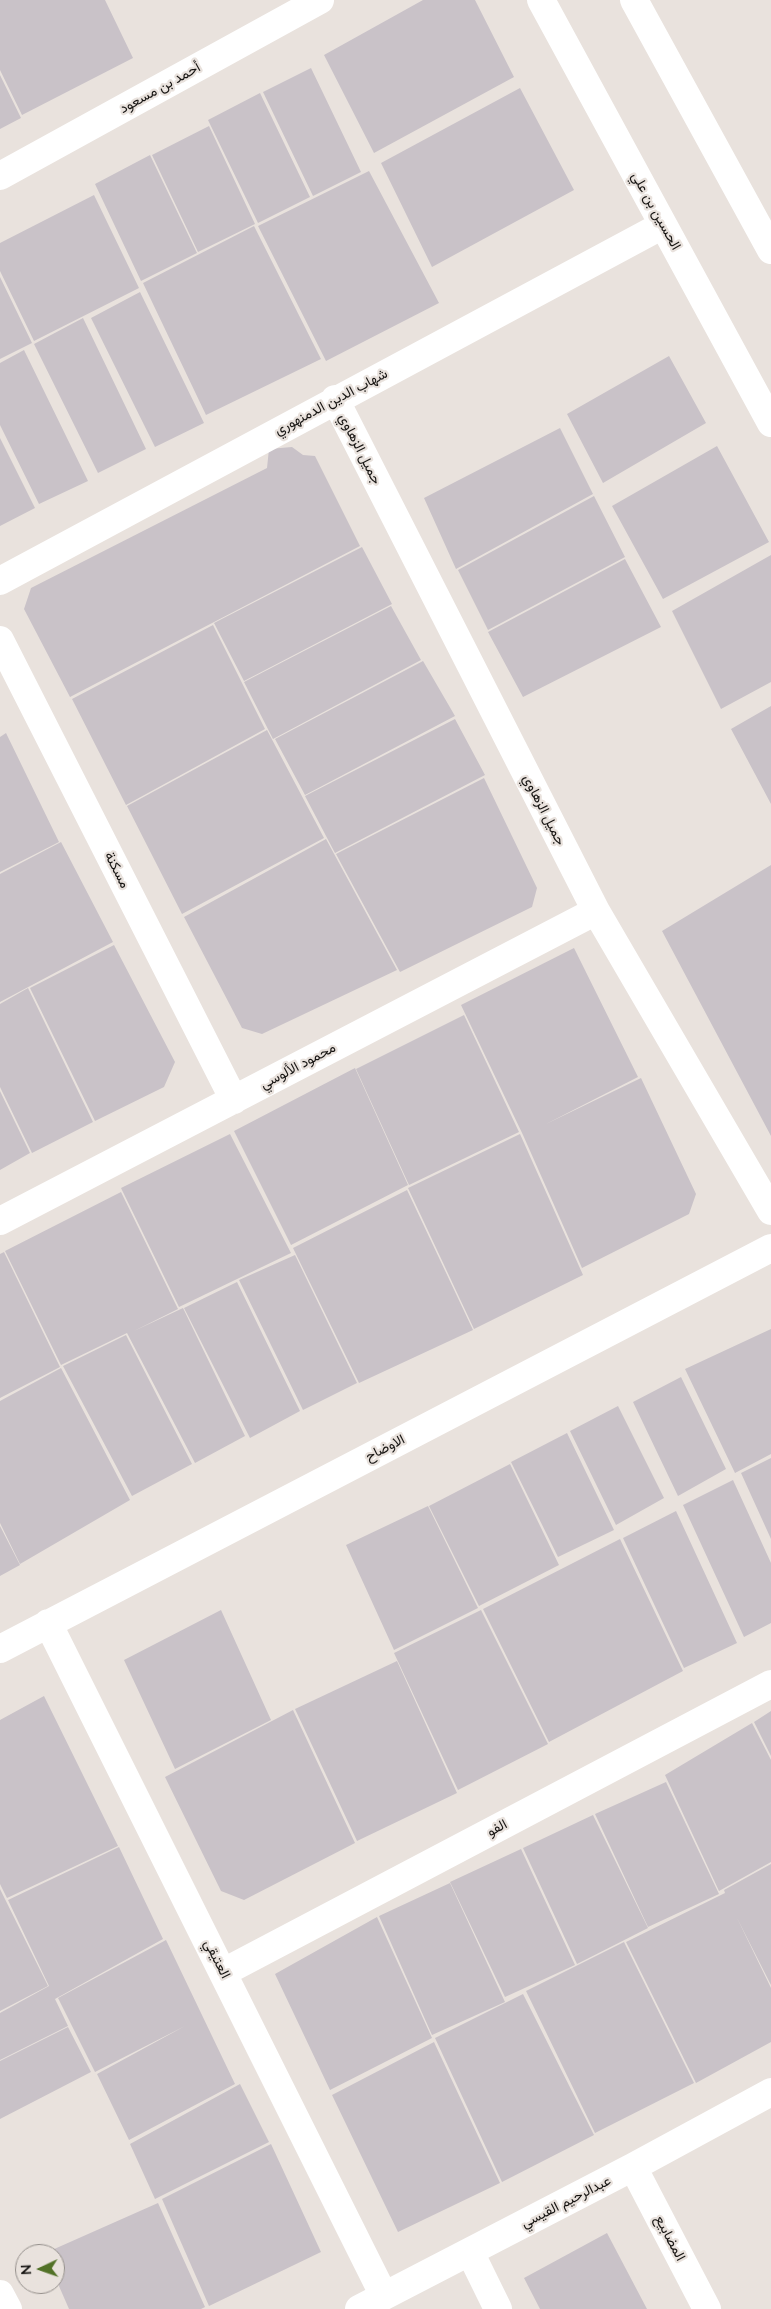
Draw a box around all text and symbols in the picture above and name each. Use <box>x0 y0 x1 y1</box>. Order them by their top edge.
street label: أحمد بن مسعود <box>117 59 203 117</box>
street label: الحسين بن علي <box>628 169 684 253</box>
street label: شهاب الدين الدمنهوري <box>272 365 390 439</box>
street label: جميل الزهاوي <box>335 411 385 487</box>
street label: جميل الزهاوي <box>519 772 569 848</box>
street label: مسكنة <box>101 849 133 891</box>
street label: محمود الألوسي <box>257 1039 339 1093</box>
street label: الاوضاح <box>362 1431 408 1465</box>
street label: الفو <box>484 1816 510 1840</box>
street label: العتيقي <box>200 1937 234 1981</box>
street label: عبدالرحيم القيسي <box>518 2172 614 2232</box>
street label: المضابيع <box>651 2212 689 2264</box>
north arrow <box>15 2244 65 2294</box>
text: N <box>17 2264 35 2275</box>

